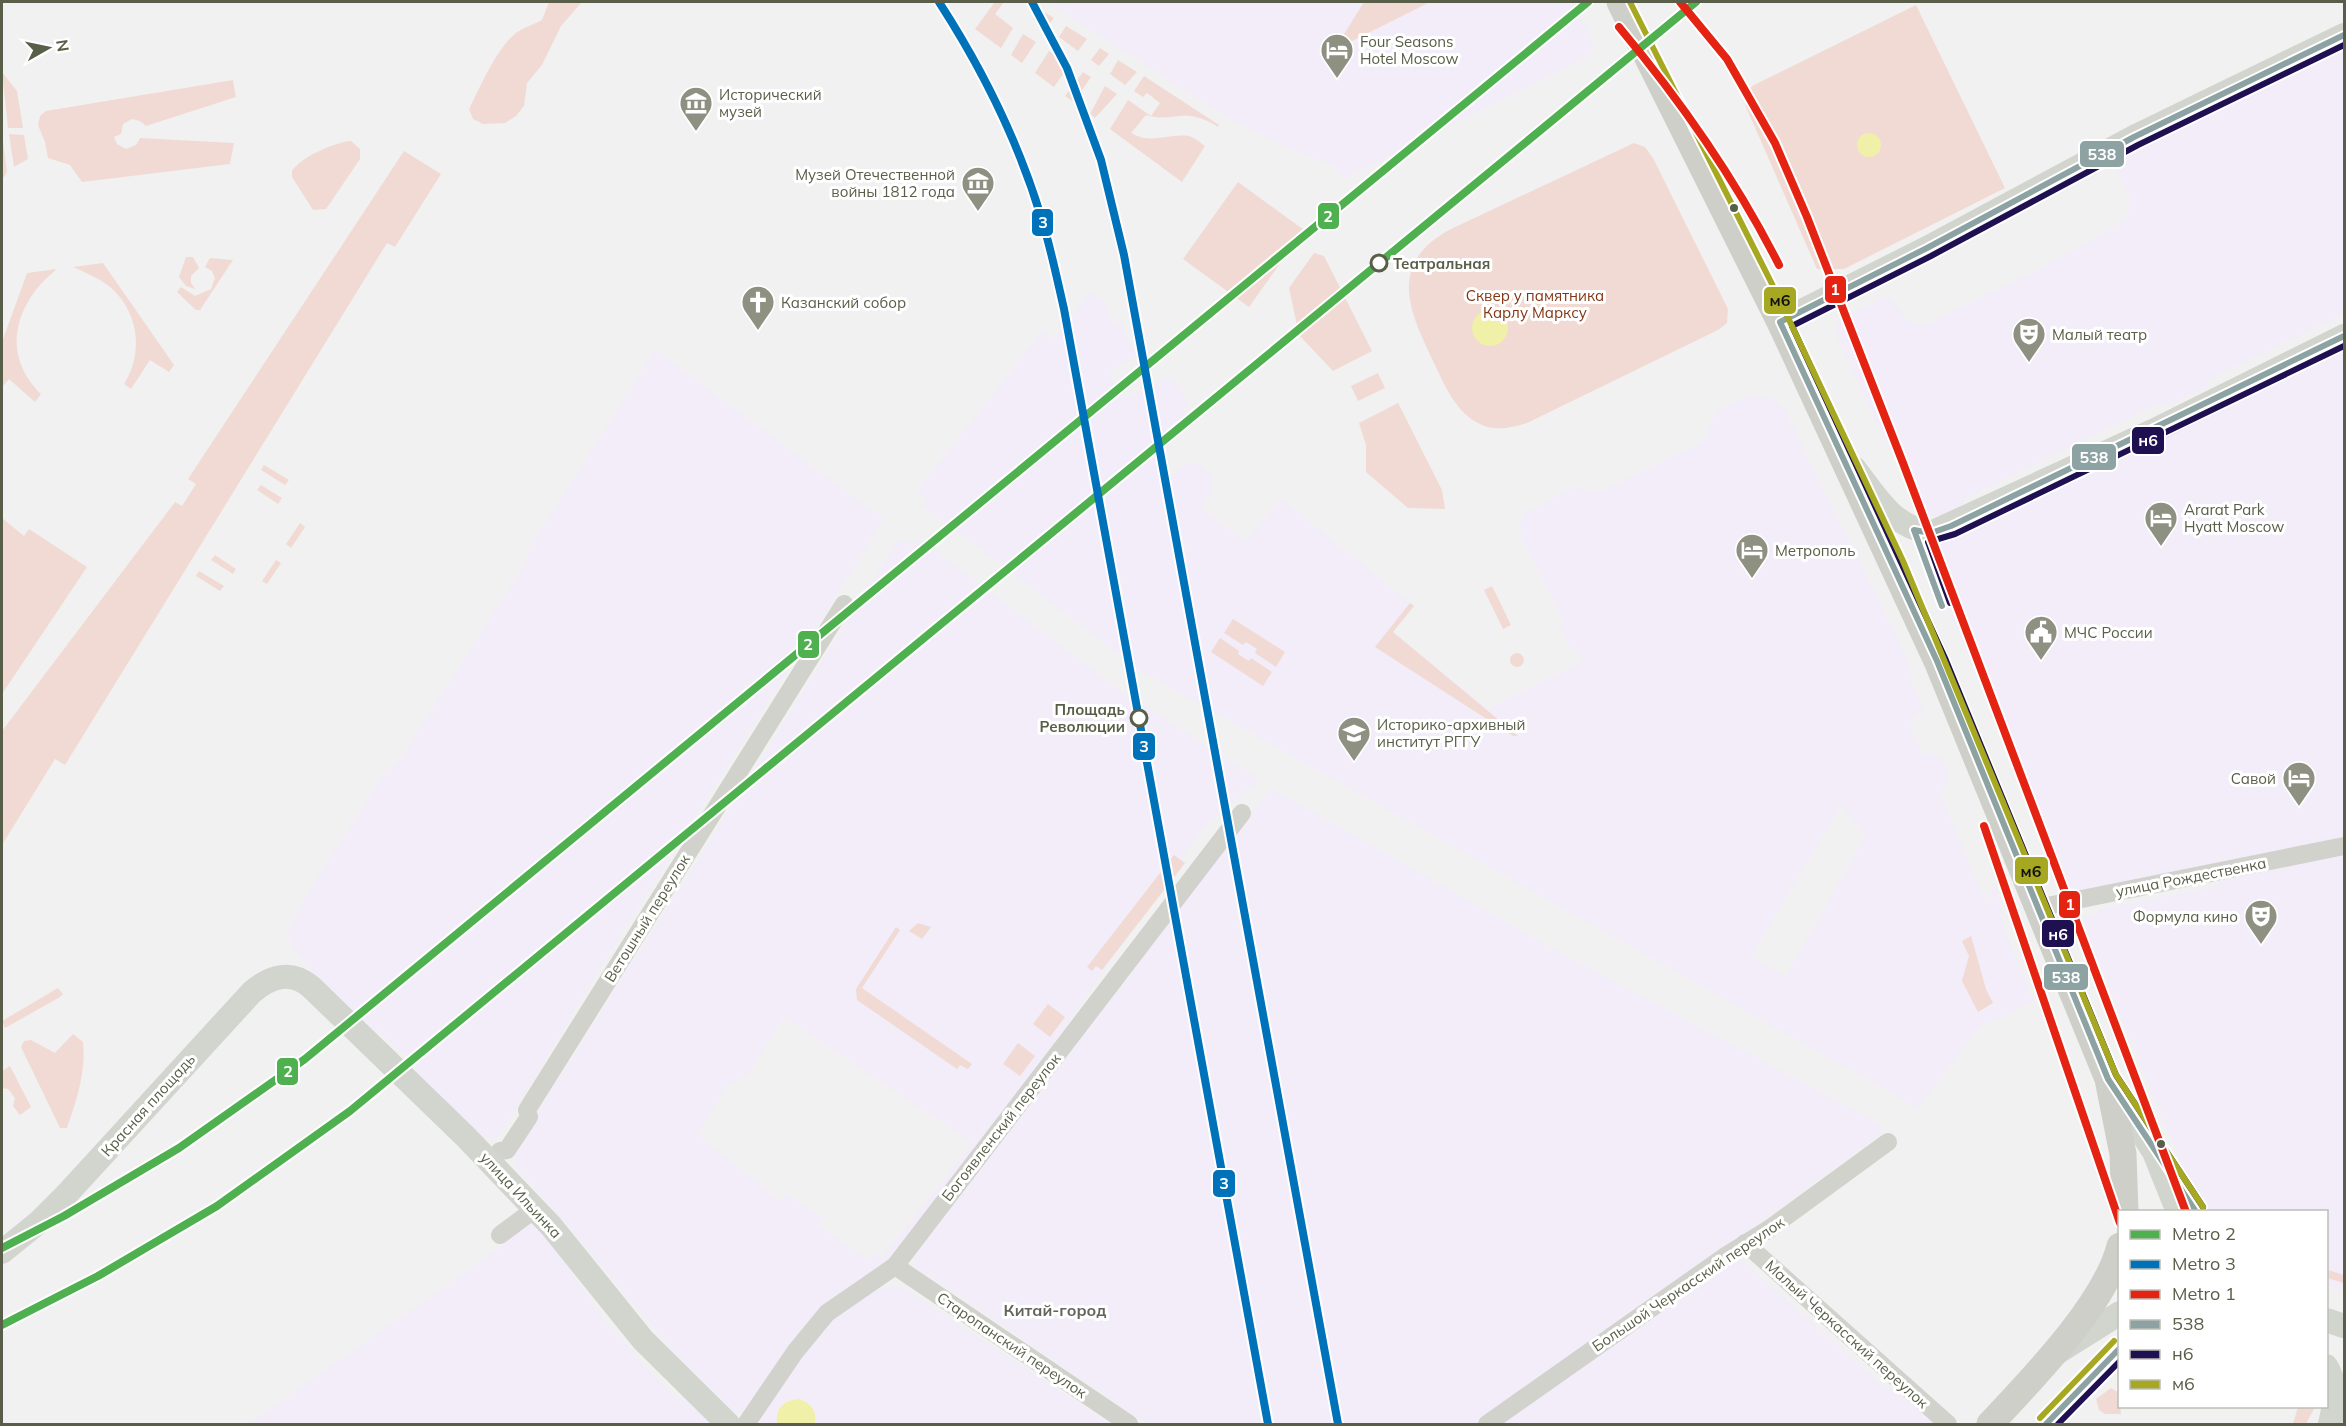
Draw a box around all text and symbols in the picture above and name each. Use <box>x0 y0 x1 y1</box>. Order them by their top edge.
north arrow <box>18 18 78 78</box>
hotel icon: Four Seasons Hotel Moscow <box>1319 32 1355 79</box>
place label: Four Seasons Hotel Moscow <box>1360 32 1458 68</box>
text: N <box>52 38 74 53</box>
museum icon: Исторический музей <box>678 85 714 132</box>
place label: Исторический музей <box>719 85 822 121</box>
line badge: 538 <box>2079 140 2125 168</box>
text: 538 <box>2088 144 2117 164</box>
place label: Музей Отечественной войны 1812 года <box>795 165 955 201</box>
museum icon: Музей Отечественной войны 1812 года <box>960 165 996 212</box>
line badge: 2 <box>1317 202 1340 230</box>
unlabelled marker <box>1728 202 1740 214</box>
text: 2 <box>1323 206 1333 226</box>
line badge: 3 <box>1031 208 1054 237</box>
text: 3 <box>1038 212 1048 232</box>
marker: Театральная <box>1370 254 1388 272</box>
place label: Театральная <box>1393 254 1490 273</box>
line badge: 1 <box>1824 275 1847 304</box>
text: 1 <box>1830 279 1840 299</box>
church icon: Казанский собор <box>740 284 776 331</box>
park label: Сквер у памятника Карлу Марксу <box>1466 286 1604 322</box>
line badge: м6 <box>1763 286 1797 315</box>
text: м6 <box>1770 290 1791 310</box>
place label: Казанский собор <box>781 293 906 312</box>
theatre icon: Малый театр <box>2011 316 2047 363</box>
place label: Малый театр <box>2052 325 2147 344</box>
line badge: н6 <box>2131 426 2165 455</box>
text: н6 <box>2138 430 2158 450</box>
line badge: 538 <box>2071 443 2117 471</box>
text: 538 <box>2080 447 2109 467</box>
hotel icon: Ararat Park Hyatt Moscow <box>2143 500 2179 547</box>
place label: Ararat Park Hyatt Moscow <box>2184 500 2284 536</box>
hotel icon: Метрополь <box>1734 532 1770 579</box>
place label: Метрополь <box>1775 541 1855 560</box>
public building icon: МЧС России <box>2023 614 2059 661</box>
place label: МЧС России <box>2064 623 2153 642</box>
line badge: 2 <box>797 630 820 659</box>
text: 2 <box>803 634 813 654</box>
place label: Площадь Революции <box>1040 700 1125 736</box>
marker: Площадь Революции <box>1130 709 1148 727</box>
school or university icon: Историко-архивный институт РГГУ <box>1336 715 1372 762</box>
place label: Историко-архивный институт РГГУ <box>1377 715 1525 751</box>
line badge: 3 <box>1132 732 1156 761</box>
text: 3 <box>1139 736 1149 756</box>
hotel icon: Савой <box>2281 760 2317 807</box>
place label: Савой <box>2231 769 2276 788</box>
street label: Ветошный переулок <box>600 850 695 985</box>
street label: улица Рождественка <box>2114 853 2268 901</box>
line badge: м6 <box>2014 856 2049 885</box>
text: м6 <box>2021 861 2042 881</box>
line badge: 1 <box>2058 890 2081 919</box>
text: 1 <box>2065 894 2075 914</box>
theatre icon: Формула кино <box>2243 898 2279 945</box>
place label: Формула кино <box>2133 907 2238 926</box>
line badge: н6 <box>2041 919 2075 948</box>
text: н6 <box>2048 924 2068 944</box>
line badge: 538 <box>2043 963 2089 991</box>
text: 538 <box>2052 967 2081 987</box>
street label: Богоявленский переулок <box>937 1049 1065 1205</box>
street label: Красная площадь <box>97 1050 199 1160</box>
line badge: 2 <box>276 1057 299 1086</box>
text: 2 <box>283 1061 293 1081</box>
unlabelled marker <box>2155 1138 2167 1150</box>
street label: улица Ильинка <box>476 1148 566 1242</box>
line badge: 3 <box>1212 1169 1236 1198</box>
text: 3 <box>1219 1173 1229 1193</box>
legend <box>2118 1210 2328 1408</box>
street label: Большой Черкасский переулок <box>1588 1212 1788 1355</box>
text: Metro 2 <box>2172 1222 2236 1245</box>
text: Metro 3 <box>2172 1252 2236 1275</box>
street label: Малый Черкасский переулок <box>1762 1256 1933 1413</box>
text: Metro 1 <box>2172 1282 2236 1305</box>
street label: Старопанский переулок <box>934 1288 1091 1403</box>
district label: Китай-город <box>1004 1300 1106 1320</box>
text: 538 <box>2172 1312 2204 1335</box>
text: н6 <box>2172 1342 2194 1365</box>
text: м6 <box>2172 1372 2195 1395</box>

